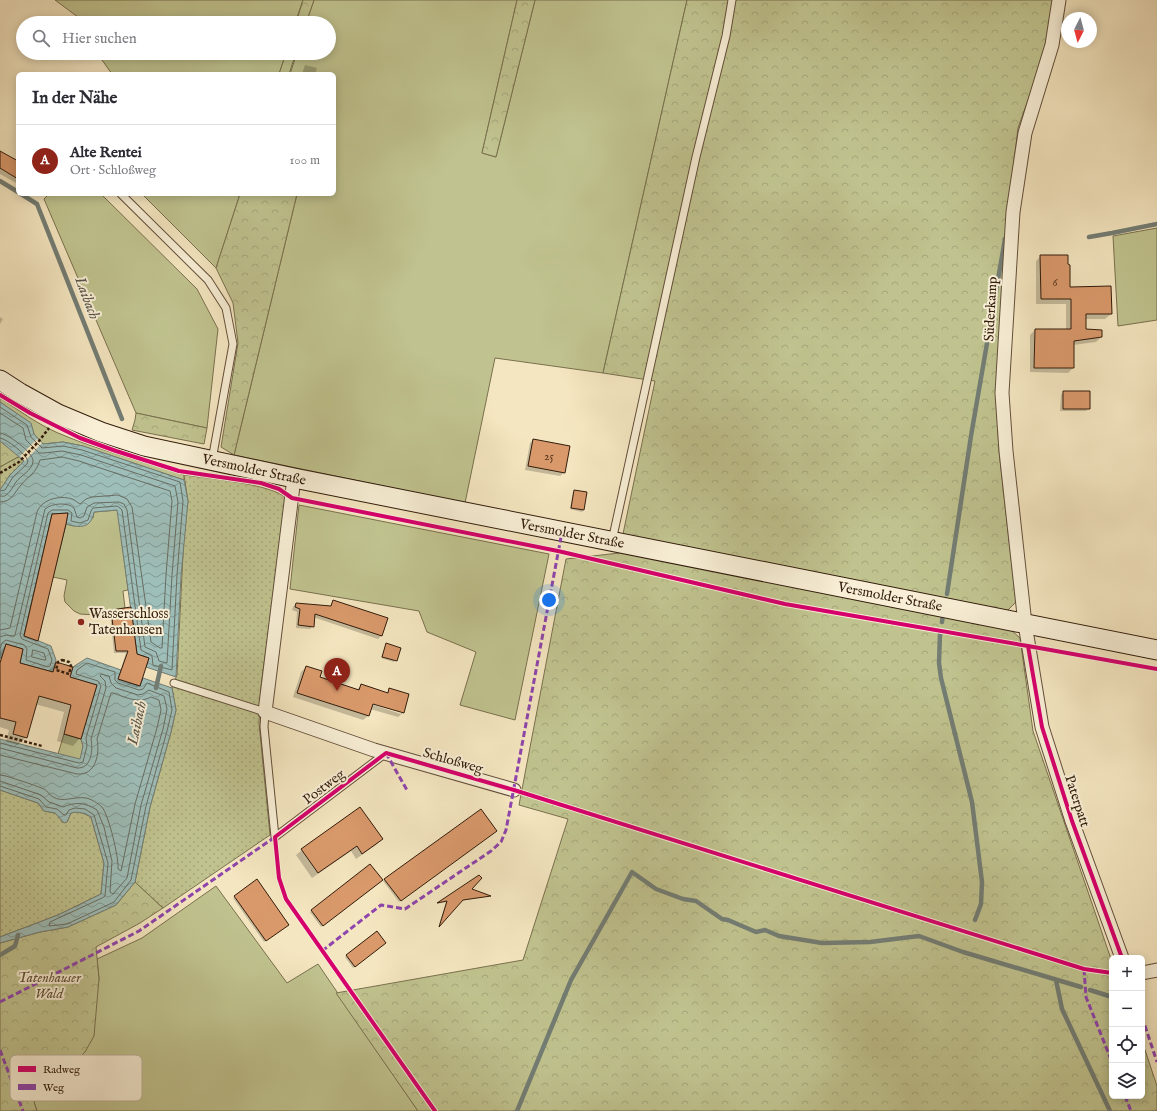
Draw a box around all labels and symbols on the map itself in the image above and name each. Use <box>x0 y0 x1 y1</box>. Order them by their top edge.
north arrow <box>1061 12 1097 48</box>
water label: Laibach <box>70 273 104 323</box>
street label: Süderkamp <box>980 275 1002 342</box>
house number: 6 <box>1052 275 1058 290</box>
house number: 25 <box>544 449 555 464</box>
street label: Versmolder Straße <box>199 450 308 490</box>
street label: Versmolder Straße <box>517 515 626 553</box>
street label: Versmolder Straße <box>835 578 944 616</box>
your location <box>539 590 559 610</box>
place label: Wasserschloss Tatenhausen <box>89 605 169 639</box>
marker: Wasserschloss Tatenhausen <box>76 617 86 627</box>
pin: A <box>324 658 350 691</box>
water label: Laibach <box>123 699 151 748</box>
street label: Schloßweg <box>421 744 486 778</box>
street label: Postweg <box>299 765 349 809</box>
street label: Paterpatt <box>1060 773 1094 829</box>
park label: Tatenhauser Wald <box>17 969 82 1003</box>
legend <box>10 1055 142 1101</box>
text: Radweg <box>43 1063 81 1077</box>
text: Weg <box>43 1081 65 1095</box>

